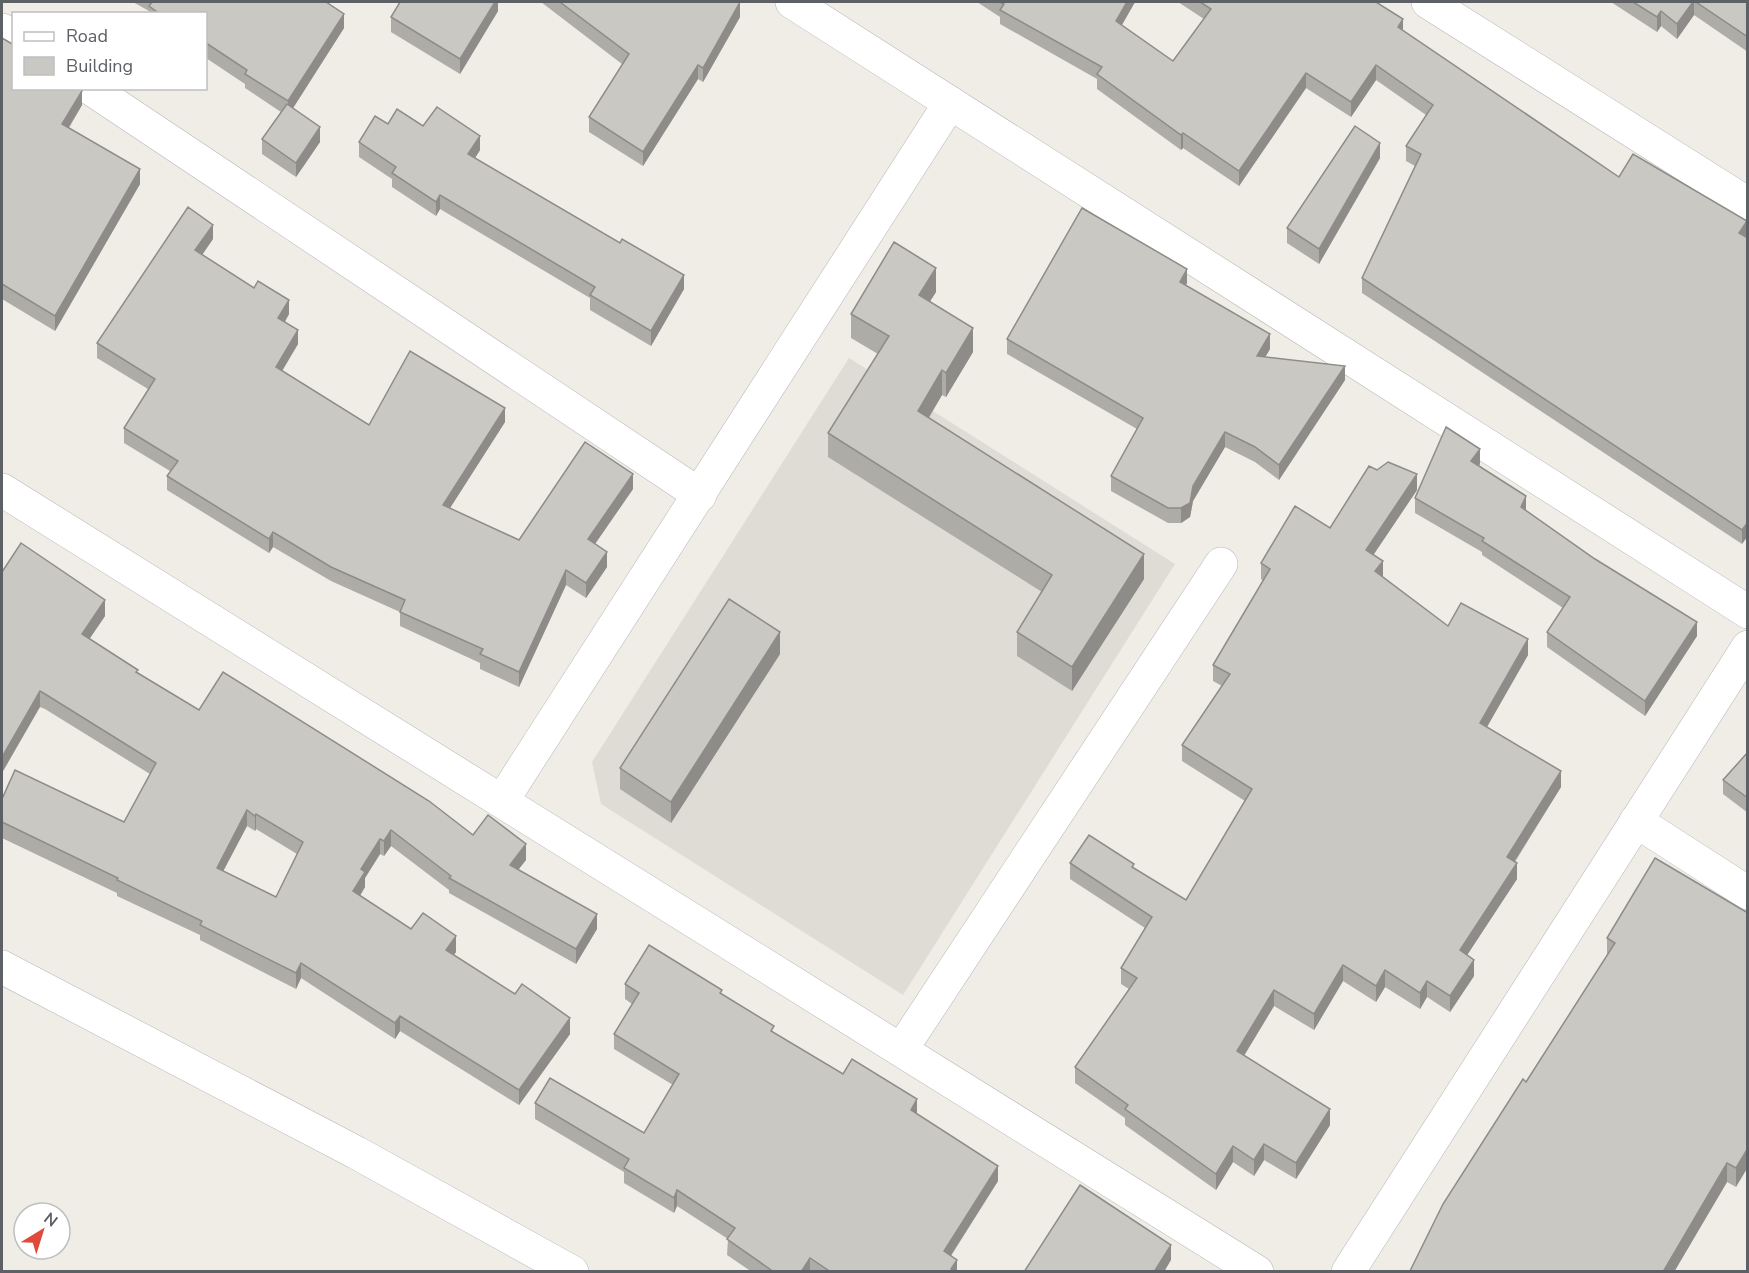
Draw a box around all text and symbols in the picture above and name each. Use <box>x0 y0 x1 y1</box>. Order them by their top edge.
legend <box>12 12 207 90</box>
text: Road <box>66 24 108 48</box>
text: Building <box>66 54 133 78</box>
north arrow <box>12 1201 72 1261</box>
text: N <box>39 1208 62 1232</box>

